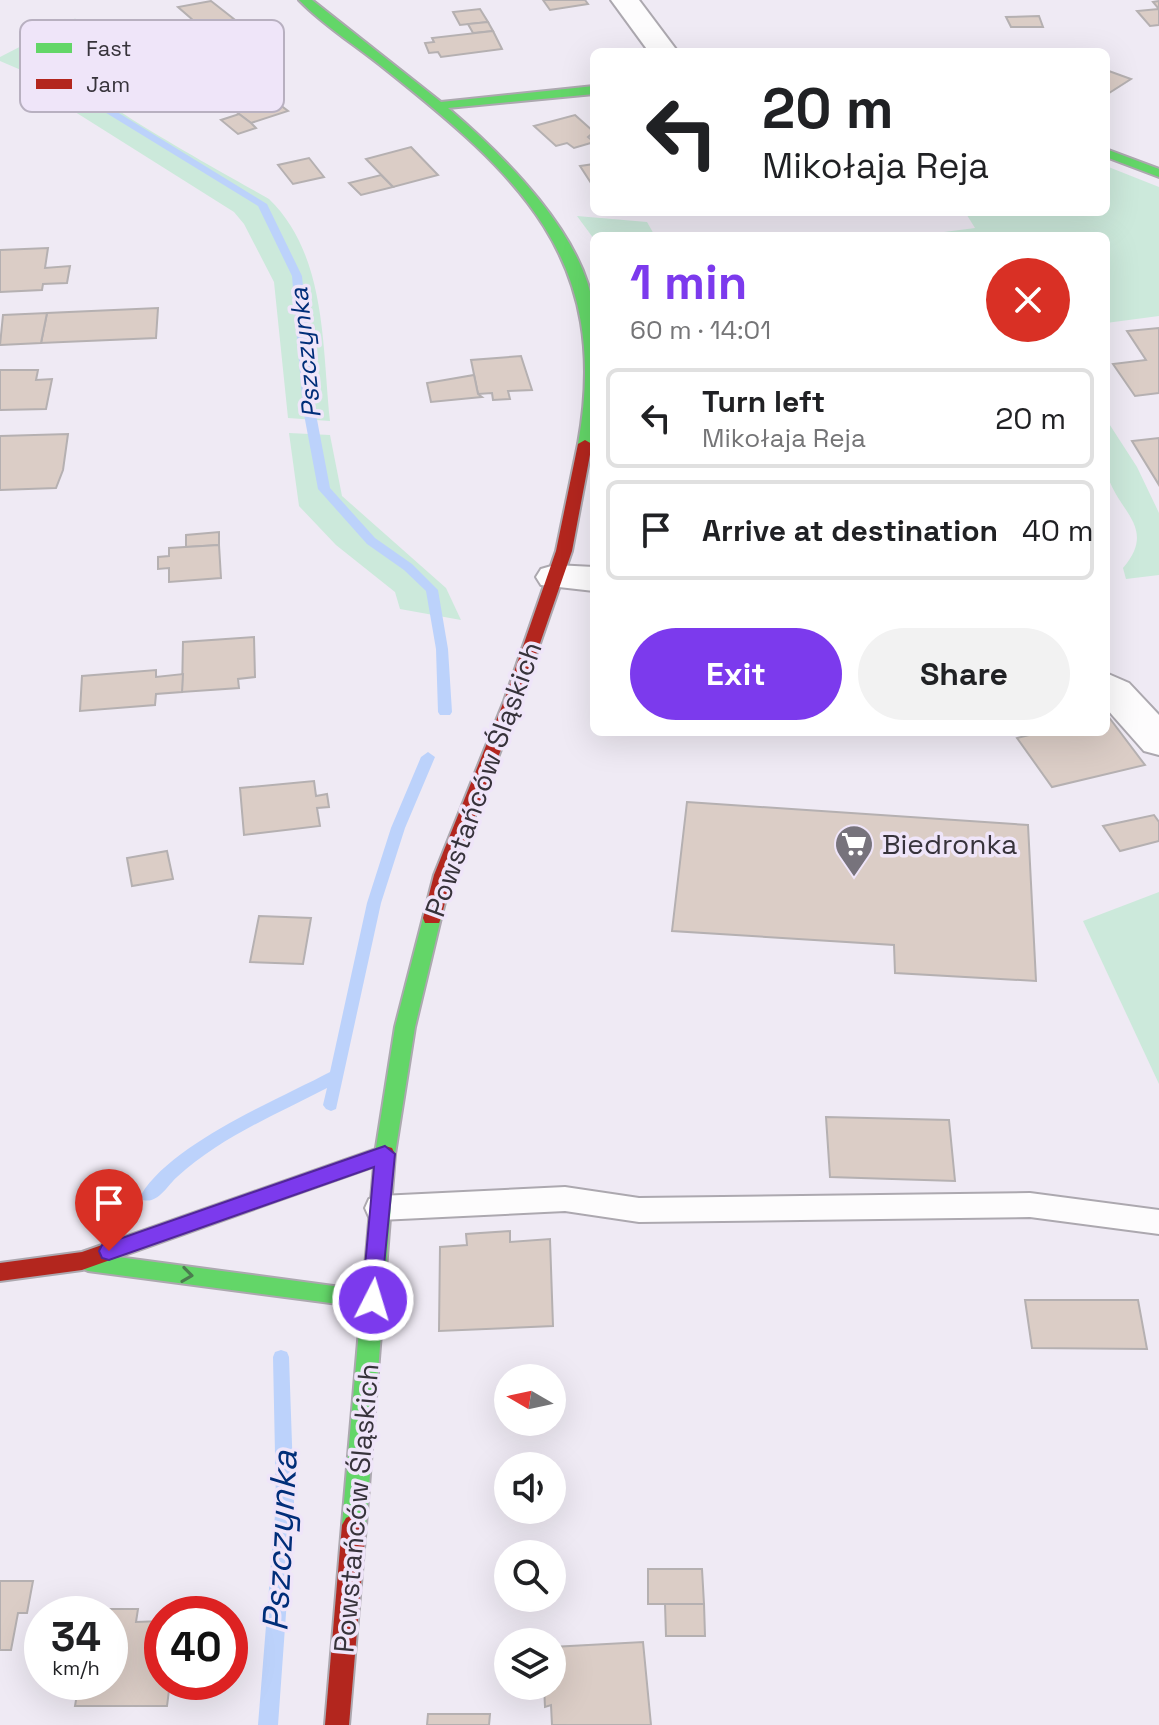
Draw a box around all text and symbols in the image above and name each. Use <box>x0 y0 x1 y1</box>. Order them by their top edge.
legend <box>20 20 284 112</box>
text: Fast <box>86 34 132 62</box>
text: Jam <box>86 70 130 98</box>
text: 20 m <box>762 73 894 144</box>
icon: left <box>630 80 734 184</box>
text: Mikołaja Reja <box>762 143 989 189</box>
text: 1 min <box>630 252 747 313</box>
button: close <box>986 258 1070 342</box>
water label: Pszczynka <box>281 285 329 420</box>
text: 60 m · 14:01 <box>630 313 771 347</box>
text: Turn left <box>702 382 825 421</box>
icon: left <box>634 396 678 440</box>
text: 20 m <box>995 399 1066 438</box>
text: Mikołaja Reja <box>702 421 866 455</box>
icon: arrive <box>634 508 678 552</box>
text: Arrive at destination <box>702 511 998 550</box>
text: 40 m <box>1022 511 1094 550</box>
button: Exit <box>630 628 842 720</box>
button: Share <box>858 628 1070 720</box>
street label: Powstańców Śląskich <box>416 637 550 921</box>
supermarket icon: Biedronka <box>833 823 875 878</box>
place label: Biedronka <box>882 826 1017 862</box>
pin <box>75 1169 143 1251</box>
icon: arrive <box>87 1181 131 1225</box>
position arrow <box>331 1258 415 1342</box>
one-way arrow <box>180 1266 194 1283</box>
street label: Powstańców Śląskich <box>325 1362 387 1654</box>
north arrow <box>494 1364 566 1436</box>
map controls <box>494 1364 566 1700</box>
water label: Pszczynka <box>252 1449 308 1633</box>
button: sound <box>494 1452 566 1524</box>
button: search <box>494 1540 566 1612</box>
speed limit sign: 40 <box>144 1596 248 1700</box>
text: 34 <box>51 1612 101 1663</box>
button: layers <box>494 1628 566 1700</box>
text: km/h <box>52 1655 100 1681</box>

